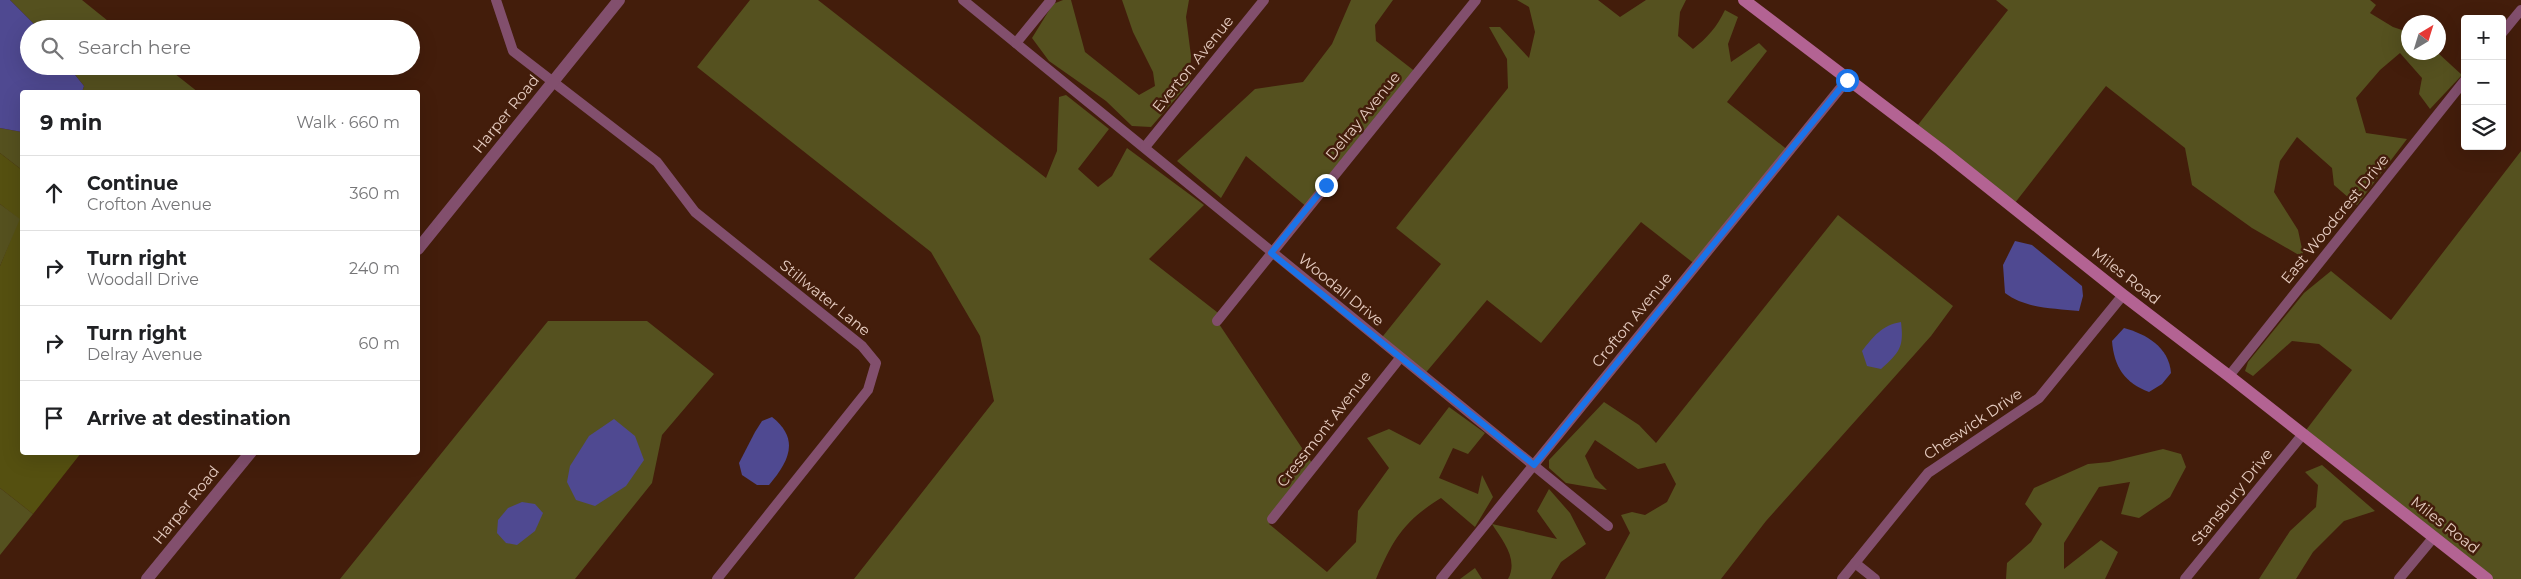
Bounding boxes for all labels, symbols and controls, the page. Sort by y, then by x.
street label: Everton Avenue [1148,11,1237,116]
north arrow [2401,15,2446,60]
map controls [2461,15,2506,150]
button: + [2461,15,2506,60]
search box [20,20,420,75]
icon: search [38,34,66,62]
text: Search here [78,36,191,59]
button: − [2461,60,2506,105]
street label: Delray Avenue [1321,68,1404,164]
route start [1836,69,1859,92]
street label: Harper Road [468,71,543,157]
button: layers [2461,105,2506,150]
text: 9 min [40,110,102,135]
text: Walk · 660 m [296,113,400,132]
street label: East Woodcrest Drive [2277,150,2393,287]
text: Continue [87,172,178,195]
route end [1315,174,1338,197]
icon: ahead [40,179,68,207]
text: 360 m [349,184,400,203]
text: Crofton Avenue [87,195,212,214]
street label: Miles Road [2088,243,2164,308]
text: Turn right [87,247,187,270]
street label: Woodall Drive [1295,249,1388,330]
icon: right [40,254,68,282]
street label: Stillwater Lane [776,255,874,340]
text: 240 m [349,259,400,278]
street label: Crofton Avenue [1587,268,1676,371]
text: Woodall Drive [87,270,199,289]
text: Turn right [87,322,187,345]
icon: right [40,329,68,357]
text: 60 m [358,334,400,353]
text: Delray Avenue [87,345,202,364]
street label: Cressmont Avenue [1272,367,1375,491]
street label: Cheswick Drive [1920,384,2026,464]
icon: arrive [40,404,68,432]
text: Arrive at destination [87,407,291,430]
street label: Stansbury Drive [2187,445,2276,549]
street label: Harper Road [148,462,223,548]
street label: Miles Road [2407,492,2483,557]

